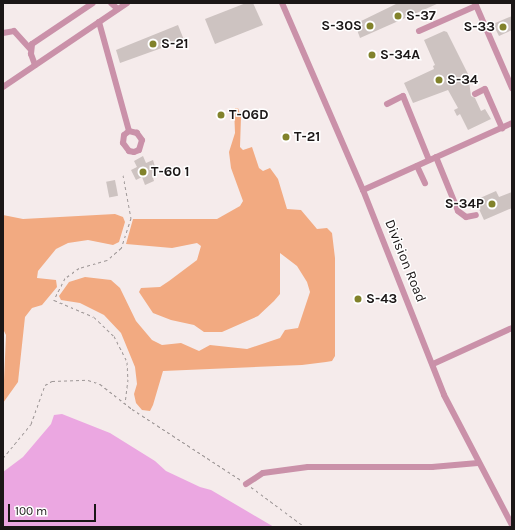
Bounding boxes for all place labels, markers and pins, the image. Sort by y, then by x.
place label: S-37 [406,8,436,24]
marker: S-37 [393,11,403,21]
place label: S-30S [321,18,362,34]
place label: S-33 [463,19,495,35]
marker: S-30S [365,21,375,31]
marker: S-33 [498,22,508,32]
place label: S-21 [161,36,189,52]
marker: S-21 [148,39,158,49]
place label: S-34A [380,47,420,63]
marker: S-34A [367,50,377,60]
place label: S-34 [447,72,478,88]
marker: S-34 [434,75,444,85]
place label: T-06D [229,107,269,123]
marker: T-06D [216,110,226,120]
place label: T-21 [294,129,320,145]
marker: T-21 [281,132,291,142]
place label: T-60 1 [151,164,190,180]
marker: T-60 1 [138,167,148,177]
place label: S-34P [445,196,484,212]
marker: S-34P [487,199,497,209]
place label: S-43 [366,291,397,307]
marker: S-43 [353,294,363,304]

